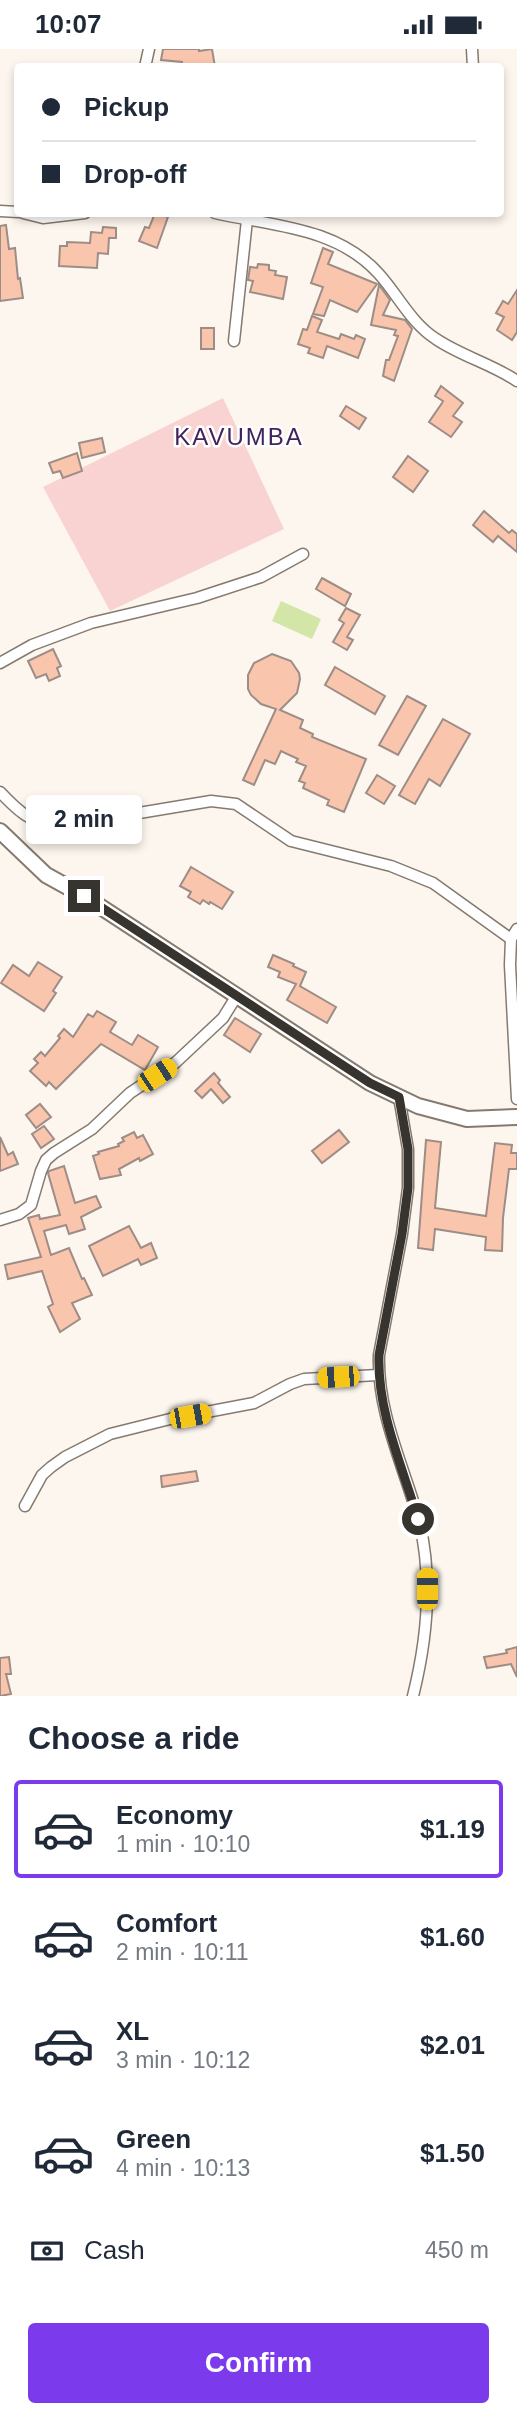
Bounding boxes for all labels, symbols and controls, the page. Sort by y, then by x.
text: 10:07 [35,9,102,39]
text: Pickup [84,92,169,122]
text: Drop-off [84,159,187,189]
district label: KAVUMBA [174,423,304,450]
callout: 2 min [26,795,142,843]
text: 2 min [54,806,114,832]
route end [68,880,100,912]
car [134,1055,181,1095]
car [317,1365,360,1389]
car [168,1402,213,1430]
route start [402,1503,434,1535]
car [417,1568,438,1610]
text: Choose a ride [28,1720,240,1756]
icon: car [32,1798,95,1861]
text: Economy [116,1800,233,1830]
text: $1.19 [420,1814,485,1844]
text: 1 min · 10:10 [116,1831,250,1857]
icon: car [32,1906,95,1969]
text: Comfort [116,1908,217,1938]
text: $1.60 [420,1922,485,1952]
text: 2 min · 10:11 [116,1939,249,1965]
icon: car [32,2014,95,2077]
text: XL [116,2016,149,2046]
text: $2.01 [420,2030,485,2060]
text: 3 min · 10:12 [116,2047,250,2073]
icon: car [32,2122,95,2185]
text: Green [116,2124,191,2154]
text: $1.50 [420,2138,485,2168]
text: 4 min · 10:13 [116,2155,250,2181]
icon: cash [28,2232,66,2270]
text: Cash [84,2235,145,2265]
text: 450 m [425,2237,489,2263]
button: Confirm [28,2323,489,2403]

